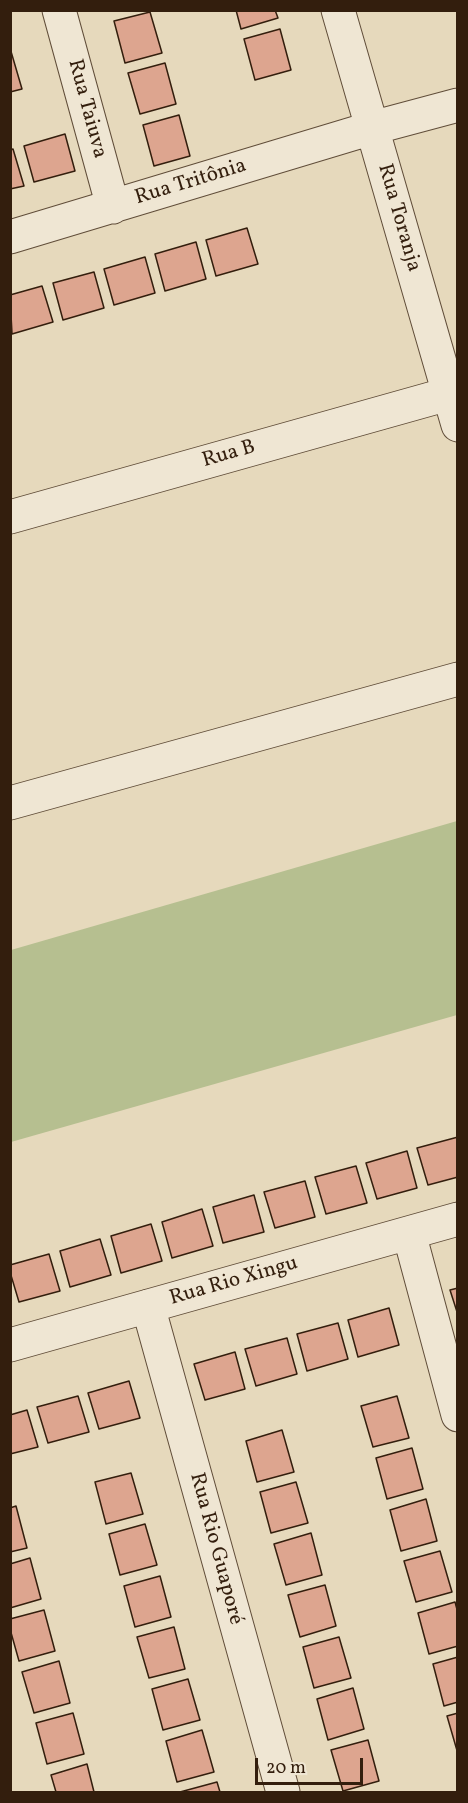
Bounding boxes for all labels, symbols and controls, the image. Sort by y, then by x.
street label: Rua Taiuva [61,57,111,161]
street label: Rua Tritônia [132,154,250,212]
street label: Rua Toranja [371,161,425,275]
street label: Rua B [200,435,258,475]
street label: Rua Rio Xingu [167,1252,301,1312]
street label: Rua Rio Guaporé [183,1470,247,1628]
scale bar [258,1746,366,1784]
text: 20 m [266,1756,306,1781]

